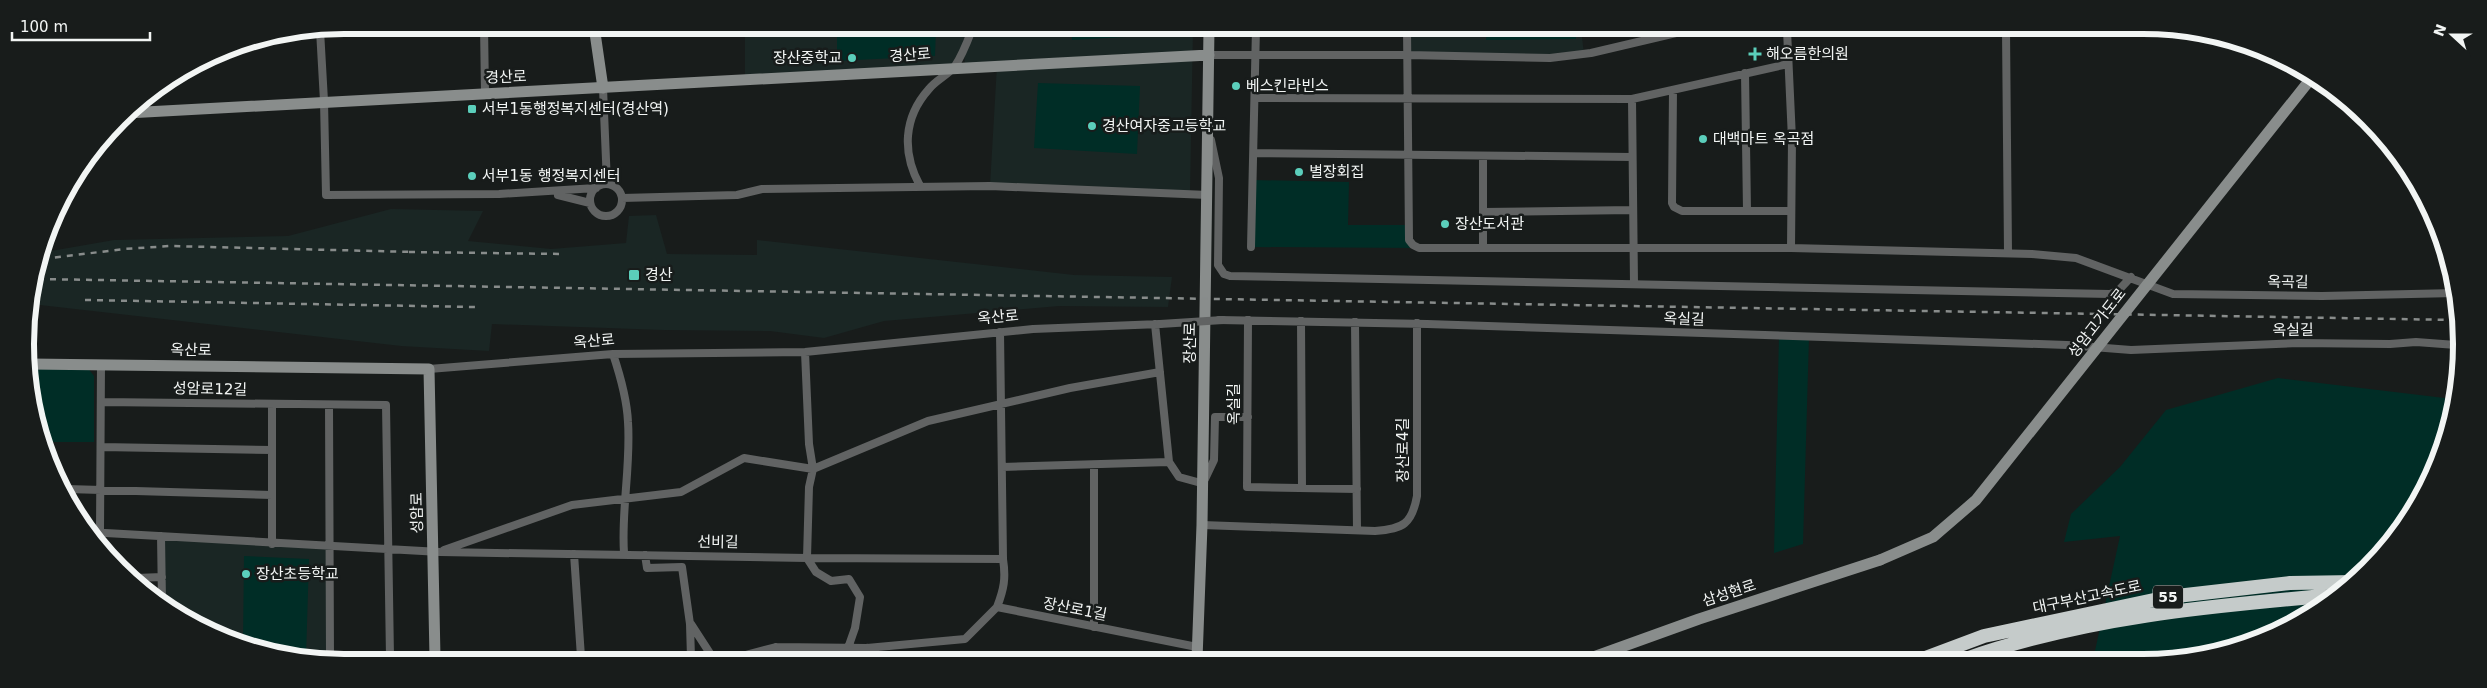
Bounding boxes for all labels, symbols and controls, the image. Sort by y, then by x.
scale bar [12,10,150,42]
north arrow [2427,10,2477,60]
text: 100 m [20,18,68,36]
text: N [2430,22,2449,39]
street label: 경산로 [889,45,931,65]
place label: 해오름한의원 [1766,45,1849,63]
marker: 해오름한의원 [1748,47,1762,61]
place label: 장산중학교 [773,49,842,67]
marker: 장산중학교 [846,52,858,64]
street label: 경산로 [485,67,527,87]
place label: 베스킨라빈스 [1246,77,1329,95]
marker: 베스킨라빈스 [1230,80,1242,92]
place label: 서부1동행정복지센터(경산역) [482,100,669,118]
marker: 서부1동행정복지센터(경산역) [466,103,478,115]
place label: 경산여자중고등학교 [1102,117,1226,135]
marker: 경산여자중고등학교 [1086,120,1098,132]
place label: 대백마트 옥곡점 [1713,130,1814,148]
marker: 대백마트 옥곡점 [1697,133,1709,145]
place label: 별장회집 [1309,163,1364,181]
marker: 별장회집 [1293,166,1305,178]
place label: 서부1동 행정복지센터 [482,167,621,185]
marker: 서부1동 행정복지센터 [466,170,478,182]
place label: 장산도서관 [1455,215,1524,233]
marker: 장산도서관 [1439,218,1451,230]
place label: 경산 [645,266,673,284]
marker: 경산 [627,268,641,282]
street label: 옥곡길 [2267,273,2309,291]
street label: 성암고가도로 [2064,285,2130,361]
street label: 옥산로 [977,306,1019,328]
street label: 옥실길 [1663,309,1705,329]
street label: 옥실길 [2272,321,2314,339]
street label: 장산로 [1181,322,1199,364]
street label: 옥산로 [573,330,615,352]
street label: 옥산로 [170,341,212,359]
street label: 성암로12길 [173,379,247,399]
street label: 옥실길 [1225,383,1243,425]
street label: 장산로4길 [1394,418,1412,482]
street label: 성암로 [408,492,426,534]
street label: 선비길 [697,533,739,551]
place label: 장산초등학교 [256,565,339,583]
marker: 장산초등학교 [240,568,252,580]
street label: 삼성현로 [1700,576,1758,610]
street label: 대구부산고속도로 [2031,577,2143,617]
road number: 55 [2153,586,2183,608]
street label: 장산로1길 [1042,594,1108,624]

